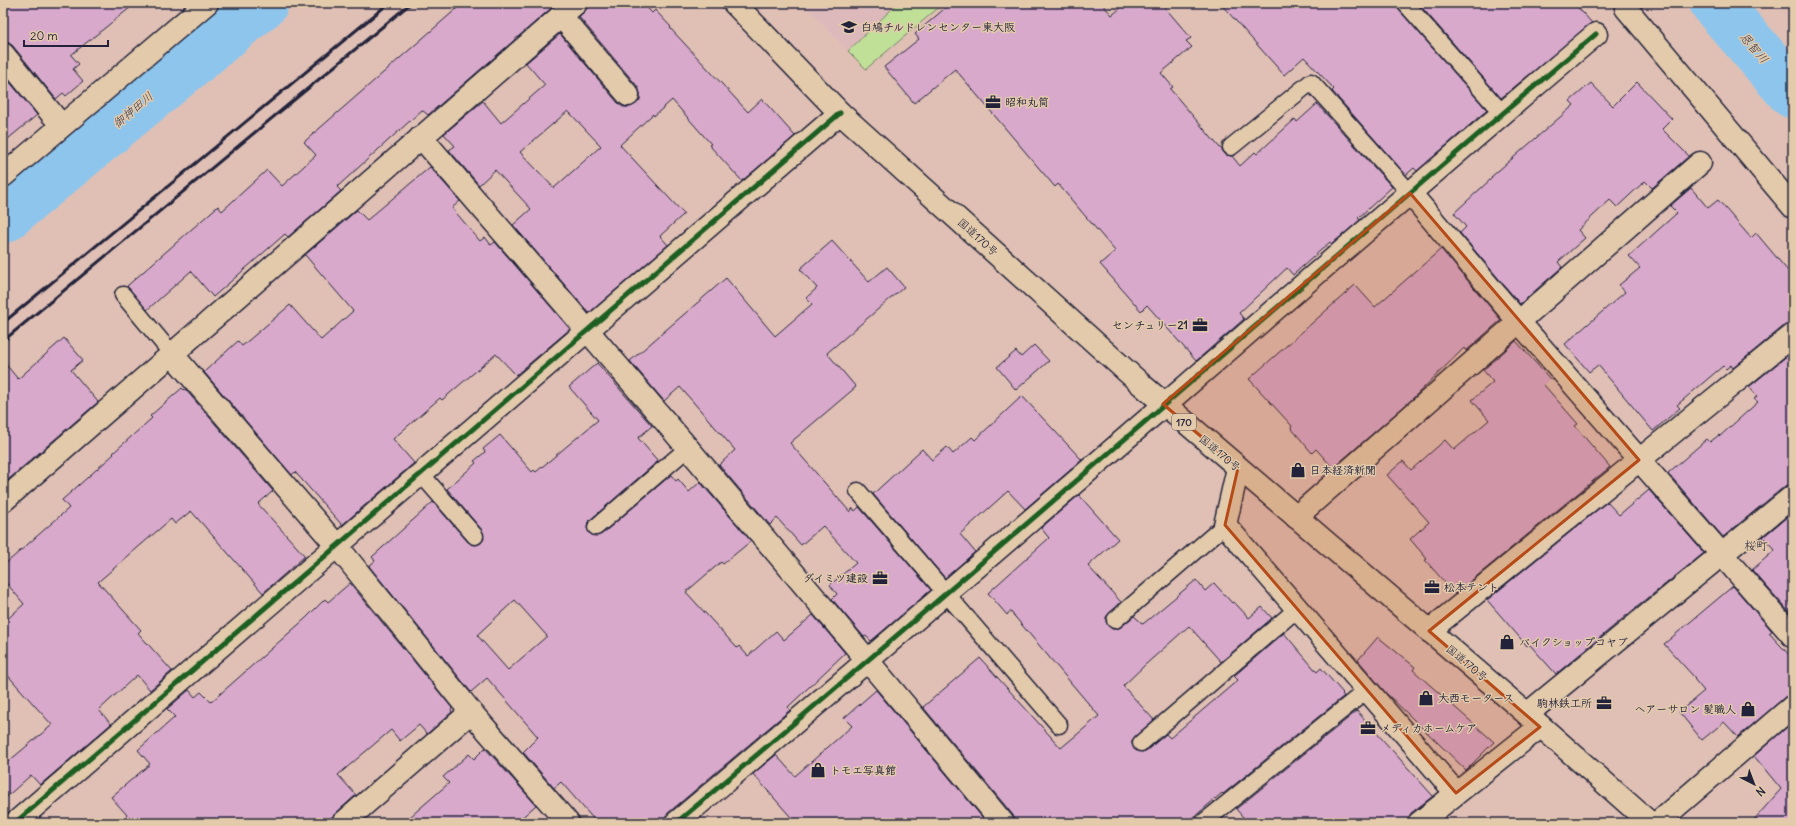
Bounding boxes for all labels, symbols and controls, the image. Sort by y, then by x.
school or university icon: 白鳩チルドレンセンター東大阪 [840,18,858,36]
place label: 白鳩チルドレンセンター東大阪 [861,20,1015,34]
scale bar [24,22,108,48]
text: 20 m [30,28,58,43]
water label: 恩智川 [1737,29,1772,66]
water label: 御神田川 [109,88,156,131]
office icon: 昭和丸筒 [984,93,1002,111]
place label: 昭和丸筒 [1005,95,1049,109]
street label: 国道170号 [955,215,1001,259]
office icon: センチュリー21 [1191,316,1209,334]
place label: センチュリー21 [1112,318,1188,332]
road number: 170 [1172,414,1196,430]
street label: 国道170号 [1196,432,1244,474]
shop icon: 日本経済新聞 [1289,461,1307,479]
place label: 日本経済新聞 [1310,463,1376,477]
district label: 桜町 [1744,538,1768,553]
office icon: ダイミツ建設 [871,569,889,587]
place label: ダイミツ建設 [803,571,868,585]
office icon: 松本テント [1423,578,1441,596]
place label: 松本テント [1444,580,1499,594]
shop icon: バイクショップコヤブ [1498,633,1516,651]
place label: バイクショップコヤブ [1519,635,1628,649]
street label: 国道170号 [1443,642,1491,684]
shop icon: 大西モータース [1417,689,1435,707]
place label: 大西モータース [1438,691,1514,705]
office icon: 駒林鉄工所 [1595,694,1613,712]
place label: 駒林鉄工所 [1537,696,1592,710]
shop icon: ヘアーサロン 髪職人 [1739,700,1757,718]
place label: ヘアーサロン 髪職人 [1634,702,1736,716]
office icon: メディカホームケア [1359,719,1377,737]
place label: メディカホームケア [1380,721,1477,735]
shop icon: トモエ写真館 [809,761,827,779]
place label: トモエ写真館 [830,763,896,777]
north arrow [1734,764,1774,804]
text: N [1753,784,1768,799]

